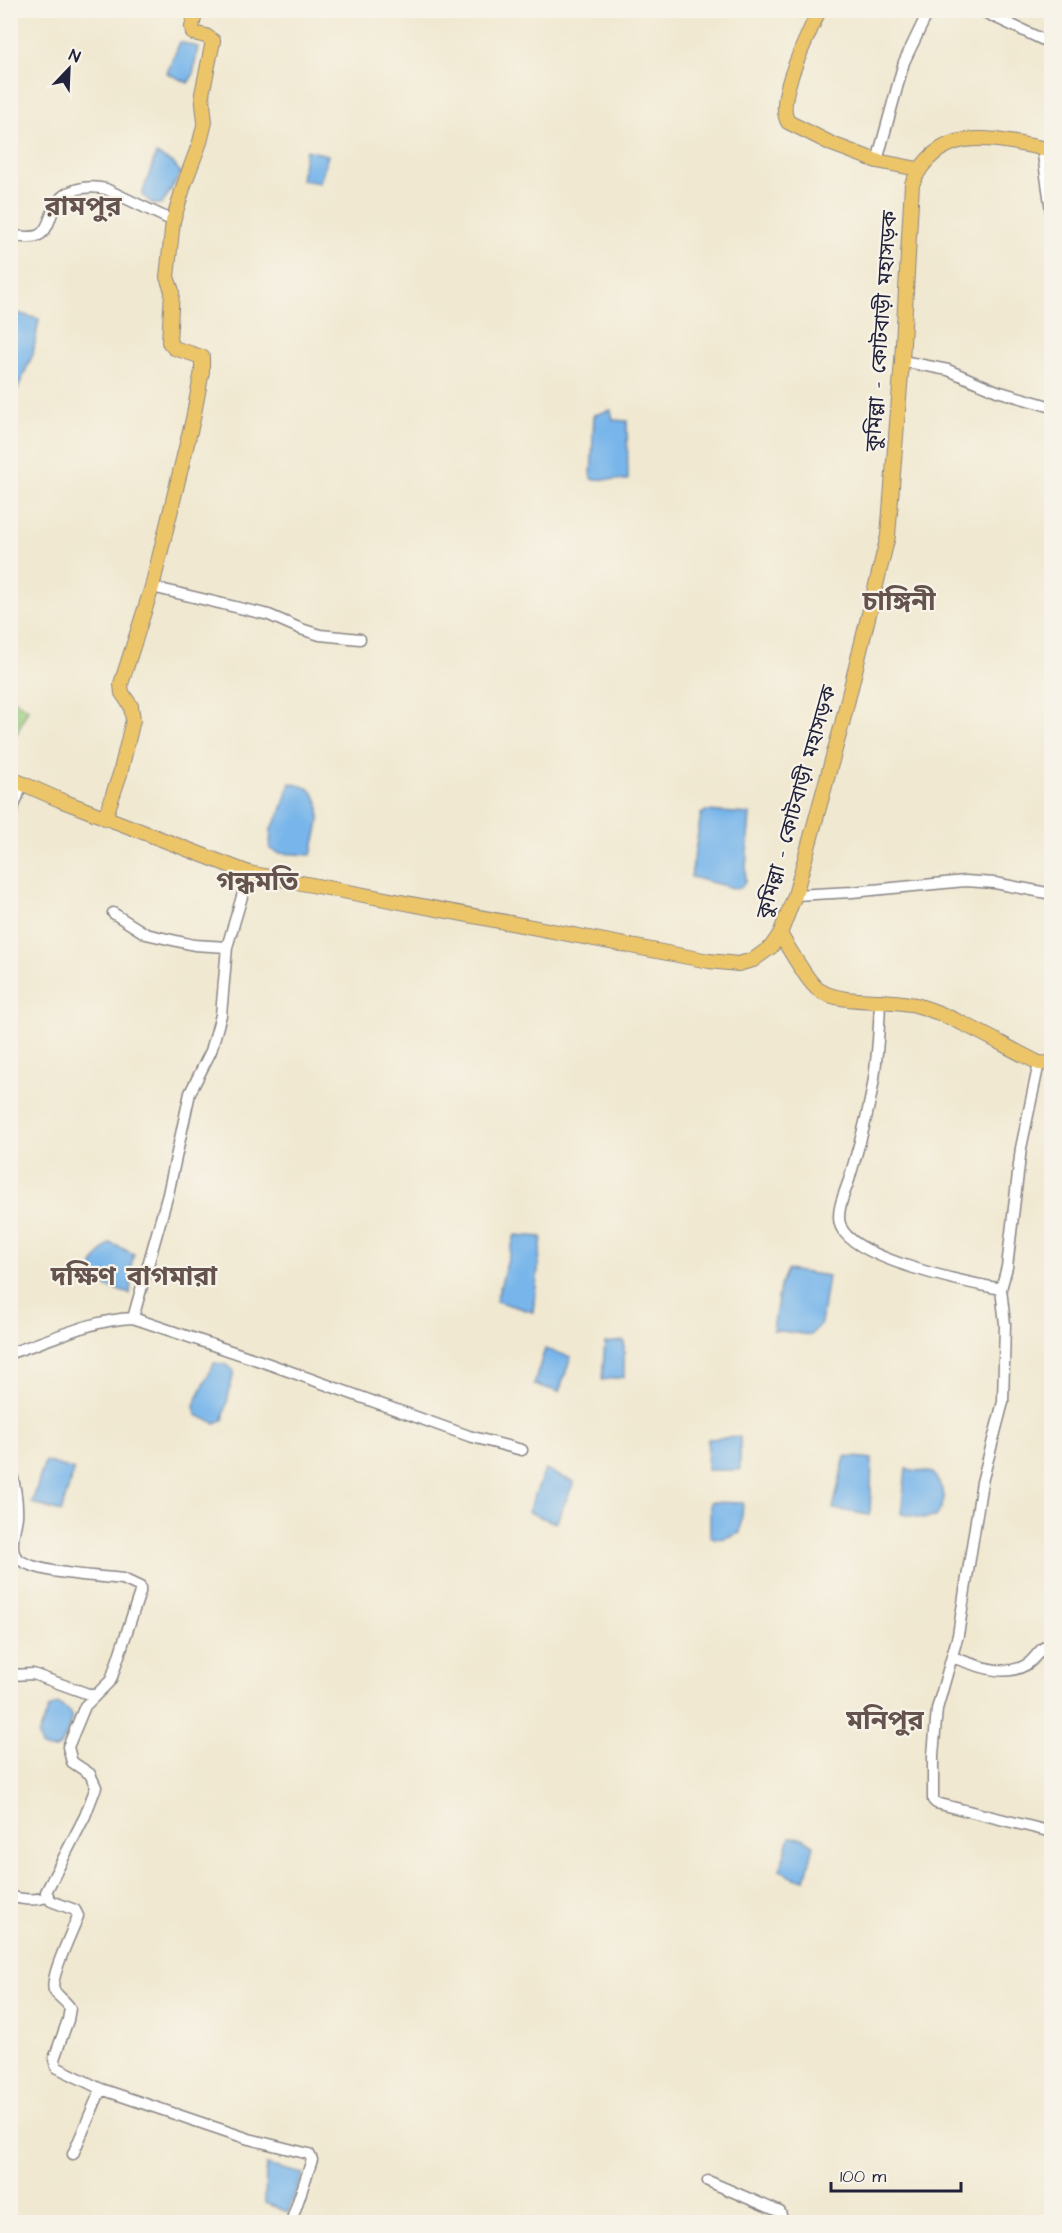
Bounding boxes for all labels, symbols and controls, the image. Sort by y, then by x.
north arrow [39,39,99,99]
text: N [66,44,83,68]
district label: রামপুর [44,188,122,226]
street label: কুমিল্লা - কোটবাড়ী মহাসড়ক [859,208,904,454]
district label: চাঙ্গিনী [861,583,936,621]
street label: কুমিল্লা - কোটবাড়ী মহাসড়ক [749,681,844,923]
district label: গন্ধমতি [216,863,299,901]
district label: দক্ষিণ বাগমারা [50,1258,218,1296]
district label: মনিপুর [845,1702,924,1740]
scale bar [831,2155,962,2193]
text: 100 m [840,2164,886,2189]

